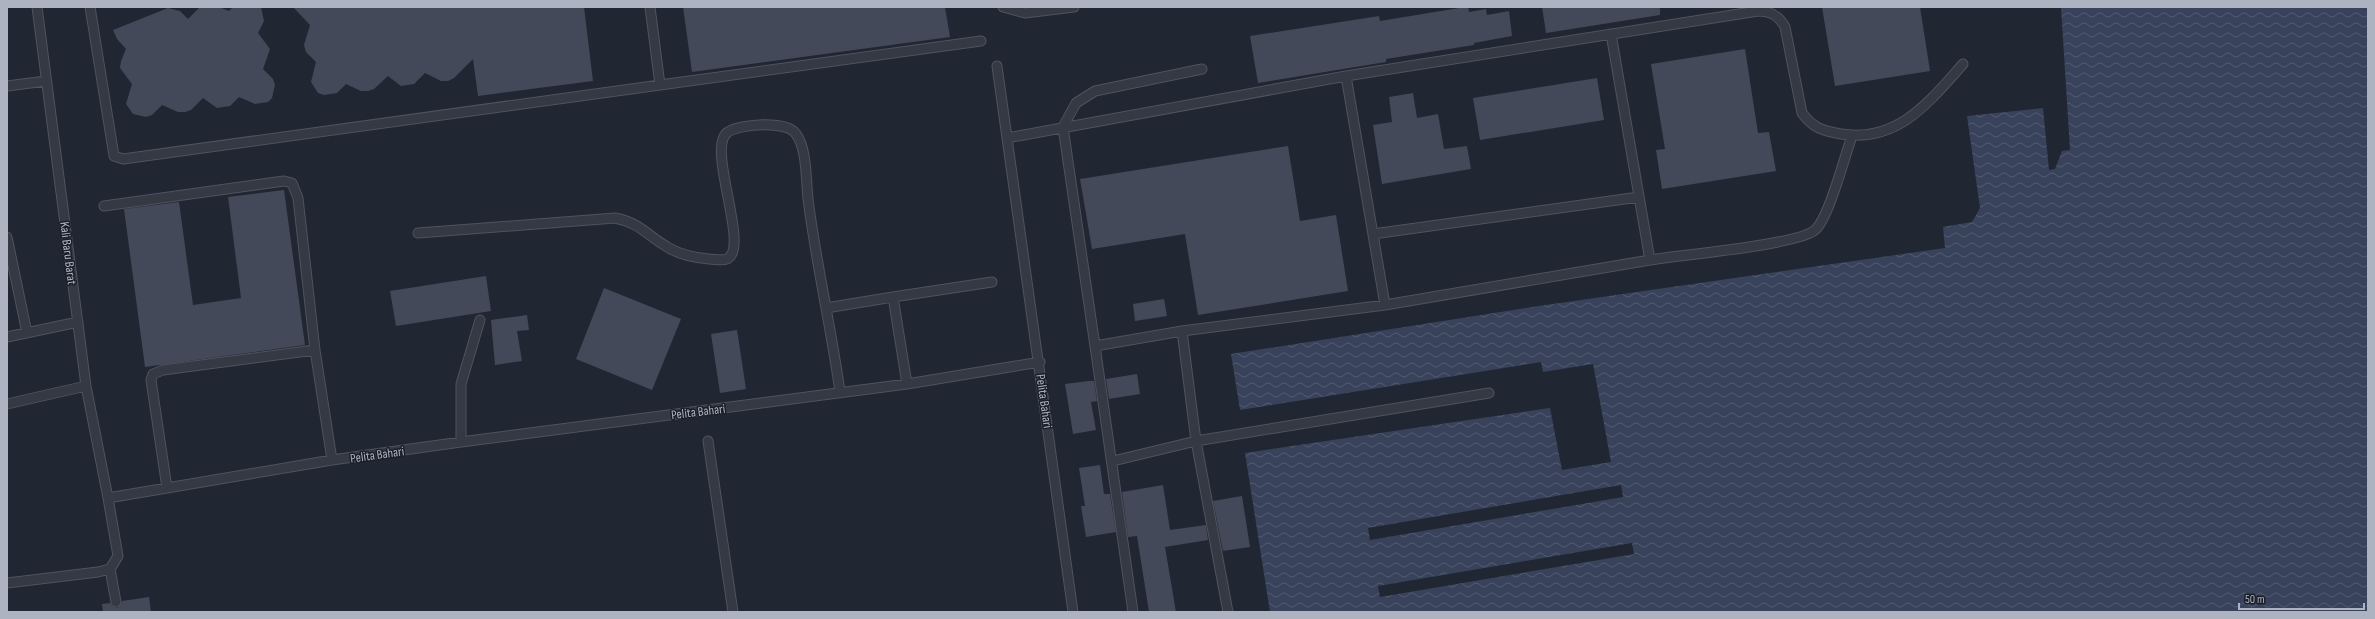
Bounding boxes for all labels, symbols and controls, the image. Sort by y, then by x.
street label: Kali Baru Barat [56,221,80,286]
street label: Pelita Bahari [1032,373,1056,429]
street label: Pelita Bahari [670,401,726,423]
street label: Pelita Bahari [349,443,405,467]
scale bar [2239,585,2364,611]
text: 50 m [2245,592,2265,607]

